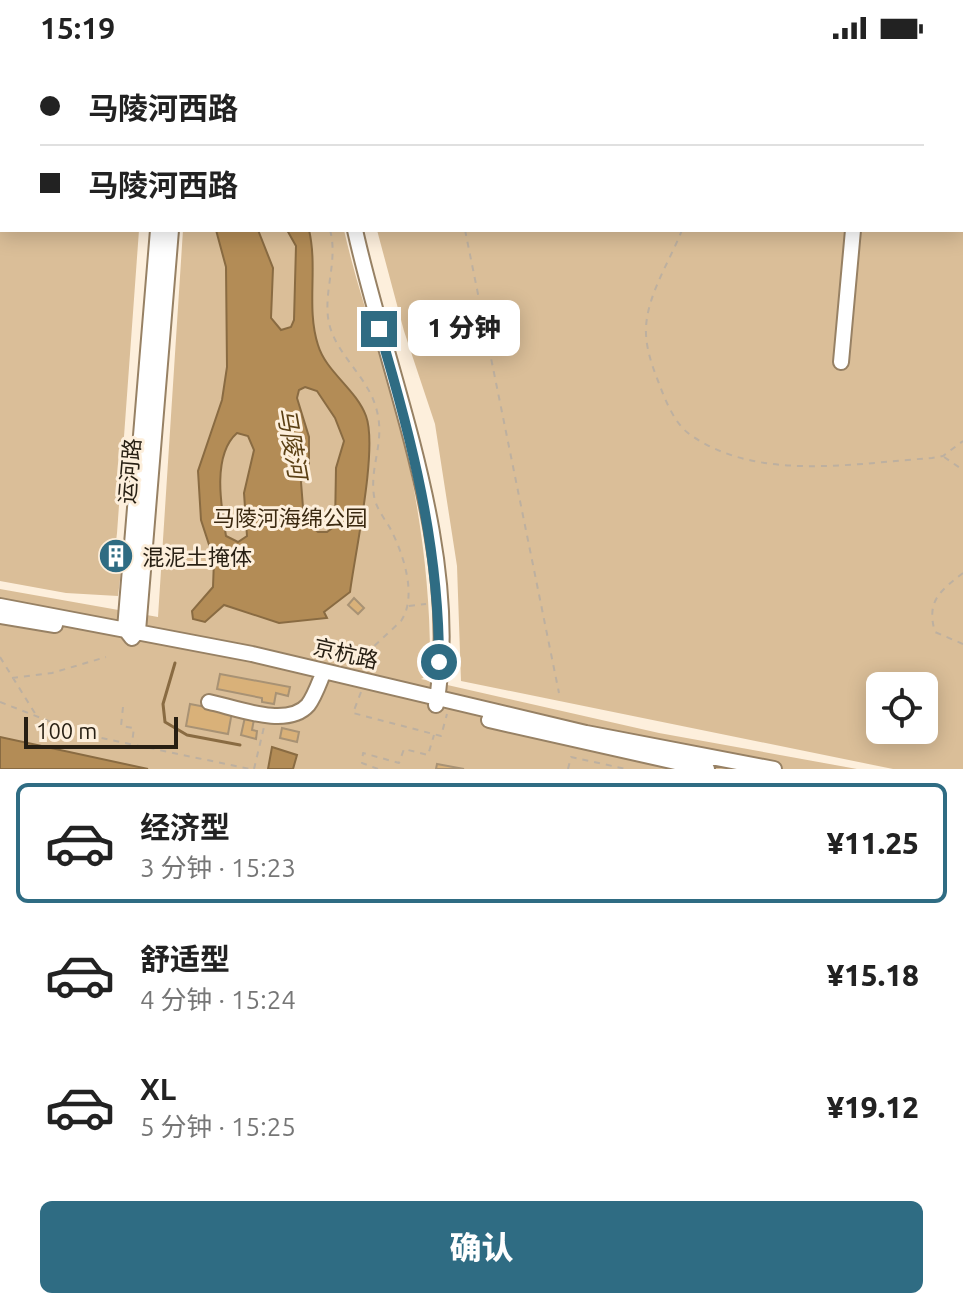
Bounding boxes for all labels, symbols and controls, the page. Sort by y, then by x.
text: 15:19 [40,11,115,45]
text: 马陵河西路 [88,91,238,125]
text: 马陵河西路 [88,168,238,202]
callout: 1 分钟 [407,301,519,357]
route end [361,311,397,347]
text: 1 分钟 [428,313,500,342]
water label: 马陵河 [272,405,312,485]
street label: 运河路 [114,437,144,505]
park label: 马陵河海绵公园 [213,505,367,530]
building icon: 混泥土掩体 [97,537,135,575]
place label: 混泥土掩体 [142,544,252,569]
street label: 京杭路 [311,633,381,673]
route start [421,644,457,680]
map controls [866,672,938,744]
button: locate [866,672,938,744]
scale bar [24,713,178,749]
text: 100 m [36,718,97,743]
icon: car [44,807,116,879]
text: 经济型 [140,810,230,844]
text: ¥11.25 [827,826,919,860]
text: 3 分钟 · 15:23 [140,853,296,882]
icon: car [44,939,116,1011]
text: 舒适型 [140,942,230,976]
text: ¥15.18 [827,958,919,992]
text: 4 分钟 · 15:24 [140,985,296,1014]
icon: car [44,1071,116,1143]
text: XL [140,1072,176,1106]
text: ¥19.12 [827,1090,919,1124]
text: 5 分钟 · 15:25 [140,1112,296,1141]
button: 确认 [40,1201,923,1293]

